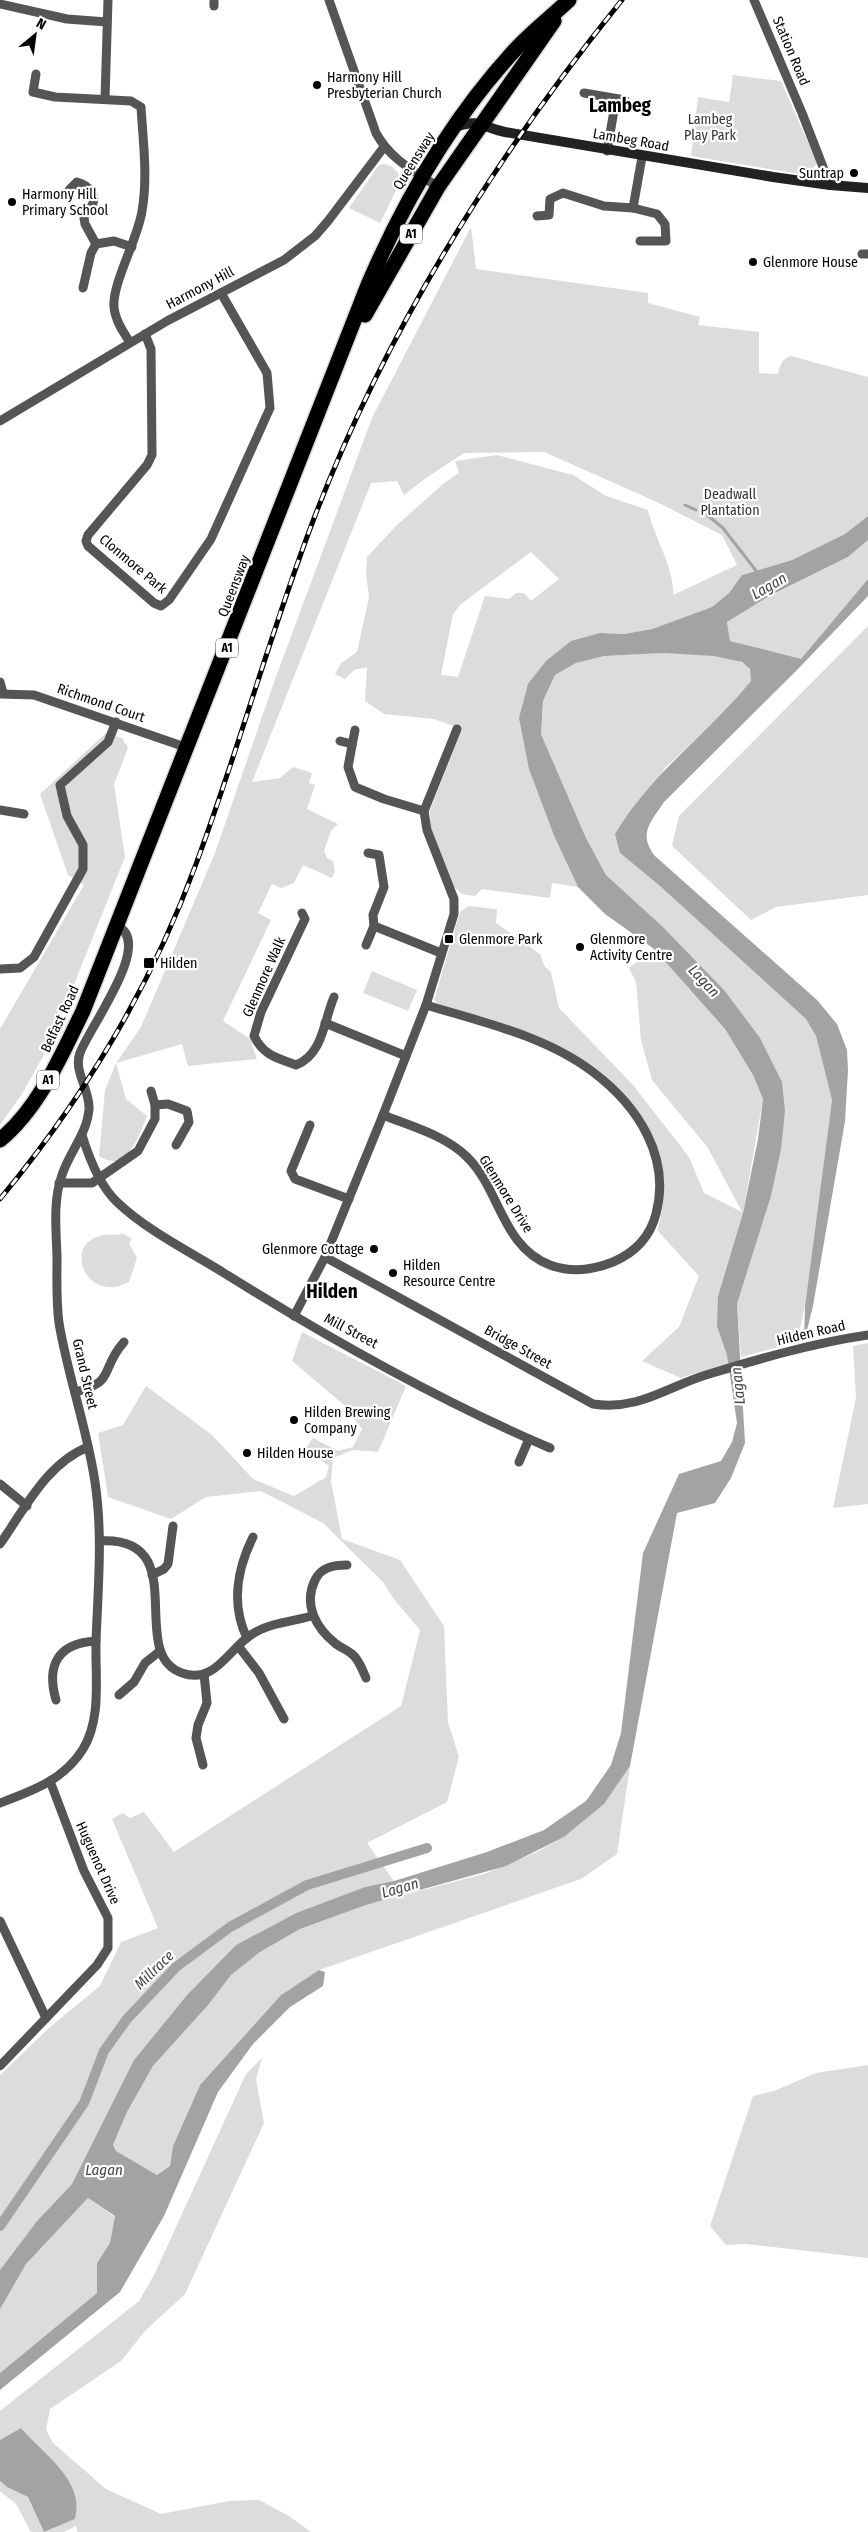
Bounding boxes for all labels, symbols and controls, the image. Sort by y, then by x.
north arrow [10,10,60,60]
street label: Station Road [769,14,813,88]
text: N [33,15,49,34]
place label: Harmony Hill Presbyterian Church [327,69,442,102]
marker: Harmony Hill Presbyterian Church [311,79,323,91]
district label: Lambeg [589,94,652,117]
park label: Lambeg Play Park [684,111,736,144]
street label: Lambeg Road [592,125,670,155]
street label: Queensway [390,128,439,193]
place label: Suntrap [799,165,844,182]
marker: Suntrap [848,167,860,179]
place label: Harmony Hill Primary School [22,186,109,219]
marker: Harmony Hill Primary School [6,196,18,208]
road number: A1 [400,224,422,243]
place label: Glenmore House [763,254,858,271]
marker: Glenmore House [747,256,759,268]
street label: Harmony Hill [163,263,237,313]
park label: Deadwall Plantation [700,486,760,519]
street label: Clonmore Park [96,531,171,597]
street label: Queensway [214,552,254,619]
water label: Lagan [748,569,790,603]
road number: A1 [216,638,238,658]
street label: Richmond Court [55,680,148,726]
place label: Glenmore Park [459,931,543,948]
place label: Glenmore Activity Centre [590,931,672,964]
marker: Glenmore Park [443,933,455,945]
street label: Glenmore Walk [239,934,289,1020]
marker: Glenmore Activity Centre [574,941,586,953]
place label: Hilden [160,955,197,972]
marker: Hilden [142,956,156,970]
water label: Lagan [685,961,723,1001]
street label: Belfast Road [37,983,83,1055]
road number: A1 [37,1070,59,1090]
street label: Glenmore Drive [475,1152,537,1236]
place label: Glenmore Cottage [262,1241,364,1258]
marker: Glenmore Cottage [368,1243,380,1255]
place label: Hilden Resource Centre [403,1257,496,1290]
marker: Hilden Resource Centre [387,1267,399,1279]
district label: Hilden [306,1280,358,1303]
street label: Mill Street [321,1310,381,1352]
street label: Hilden Road [775,1317,847,1349]
street label: Bridge Street [481,1321,555,1373]
street label: Grand Street [69,1337,101,1411]
water label: Lagan [727,1366,749,1406]
place label: Hilden Brewing Company [304,1404,391,1437]
marker: Hilden Brewing Company [288,1414,300,1426]
place label: Hilden House [257,1445,334,1462]
marker: Hilden House [241,1447,253,1459]
street label: Huguenot Drive [72,1819,124,1907]
water label: Lagan [379,1874,421,1902]
water label: Millrace [130,1947,178,1993]
water label: Lagan [85,2161,123,2179]

